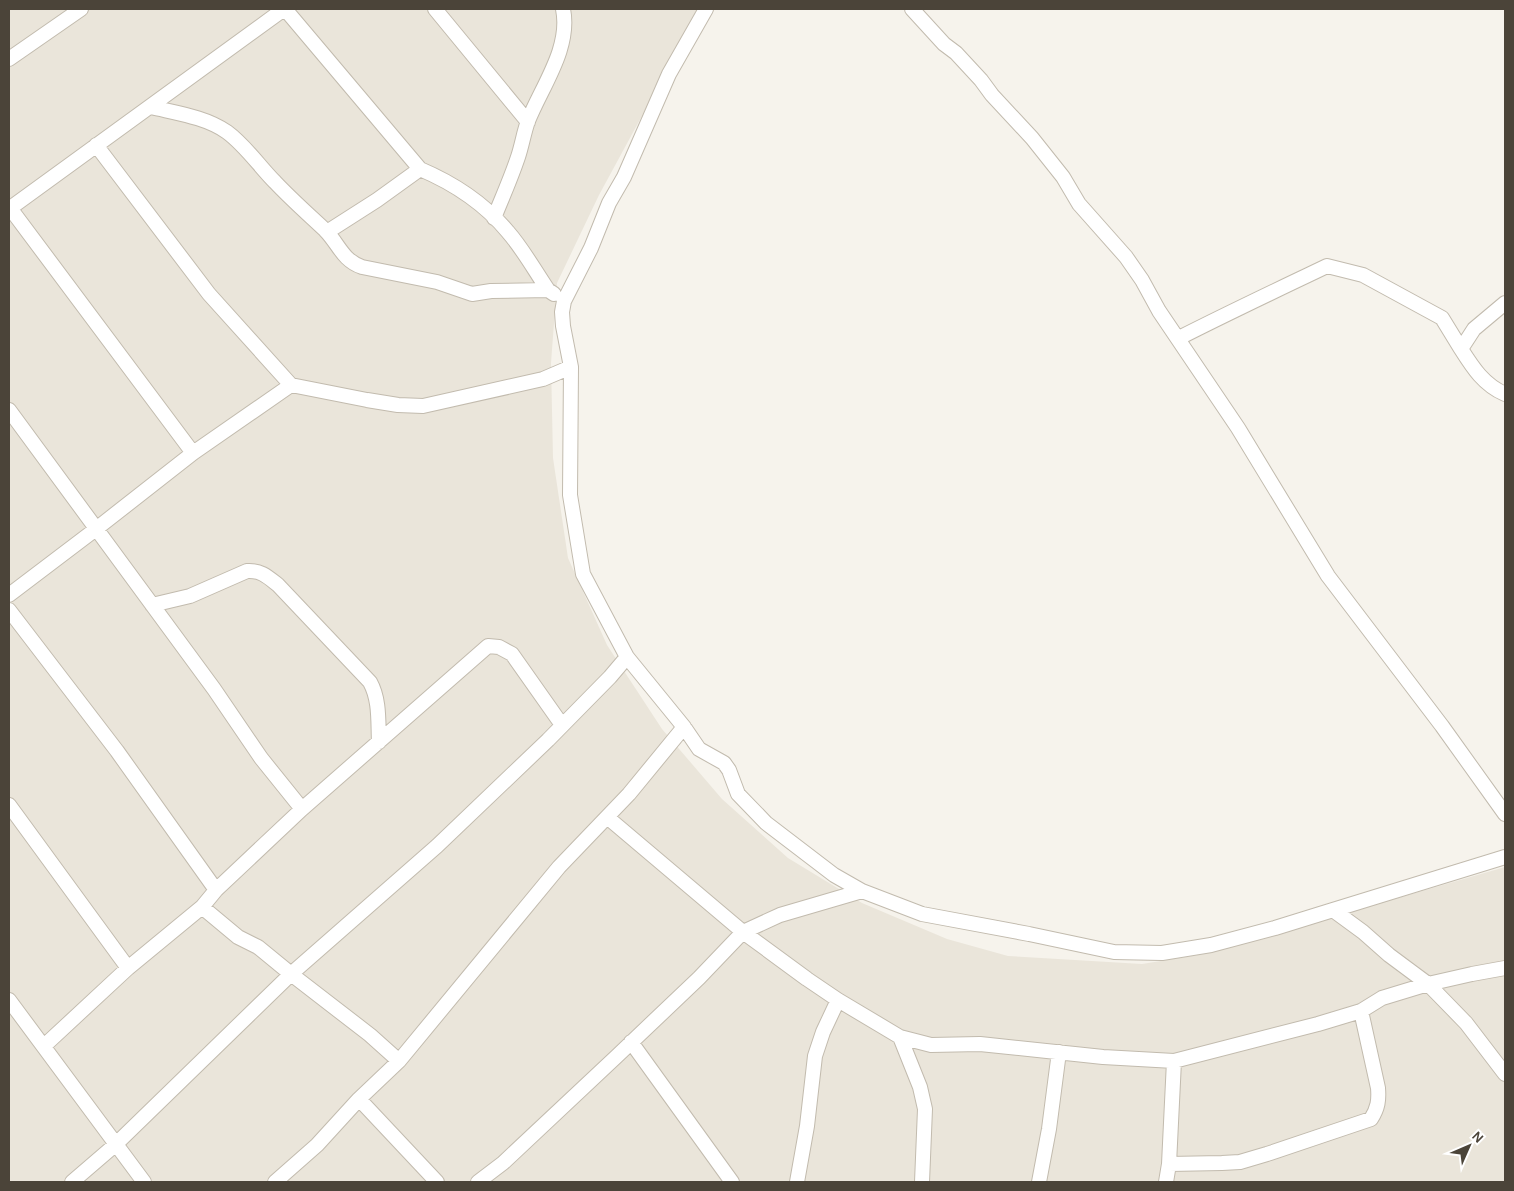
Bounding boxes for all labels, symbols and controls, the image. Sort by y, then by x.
north arrow [1444,1121,1494,1171]
text: N [1468,1128,1487,1147]

